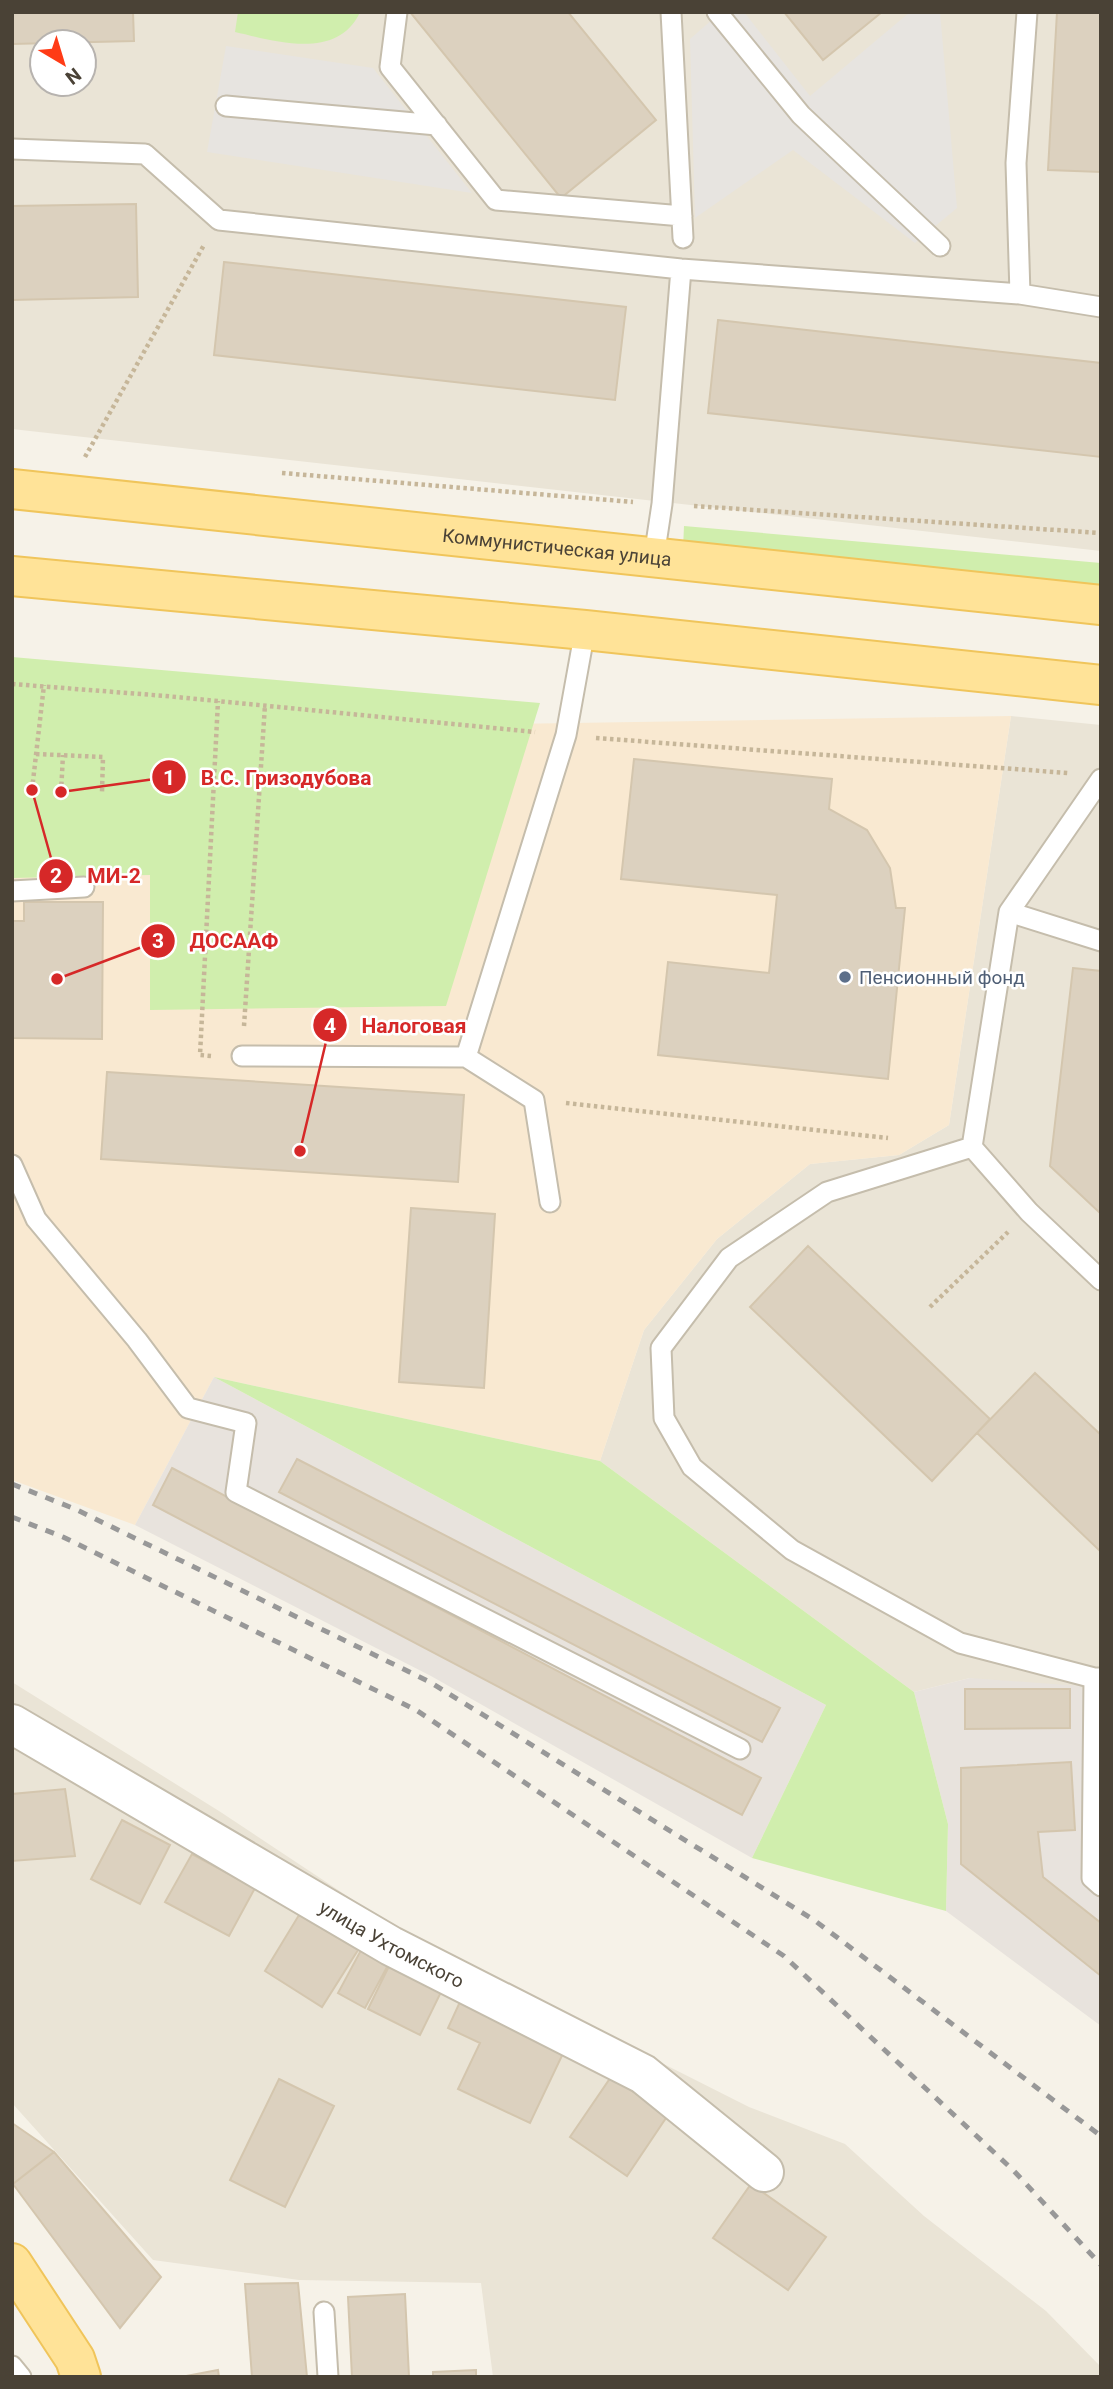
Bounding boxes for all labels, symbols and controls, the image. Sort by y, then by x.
north arrow [28,28,98,98]
text: N [61,63,86,89]
street label: Коммунистическая улица [441,523,673,571]
callout: В.С. Гризодубова [152,756,386,798]
text: 1 [163,766,175,790]
text: В.С. Гризодубова [201,766,371,790]
callout: МИ-2 [38,855,155,897]
text: 2 [50,864,62,888]
text: МИ-2 [87,864,141,888]
callout: ДОСААФ [140,920,292,962]
text: 3 [152,929,164,953]
text: ДОСААФ [190,929,278,953]
place label: Пенсионный фонд [859,966,1025,989]
marker: Пенсионный фонд [837,969,853,985]
callout: Налоговая [313,1004,481,1046]
text: 4 [324,1014,336,1038]
text: Налоговая [361,1014,467,1038]
street label: улица Ухтомского [315,1895,468,1993]

